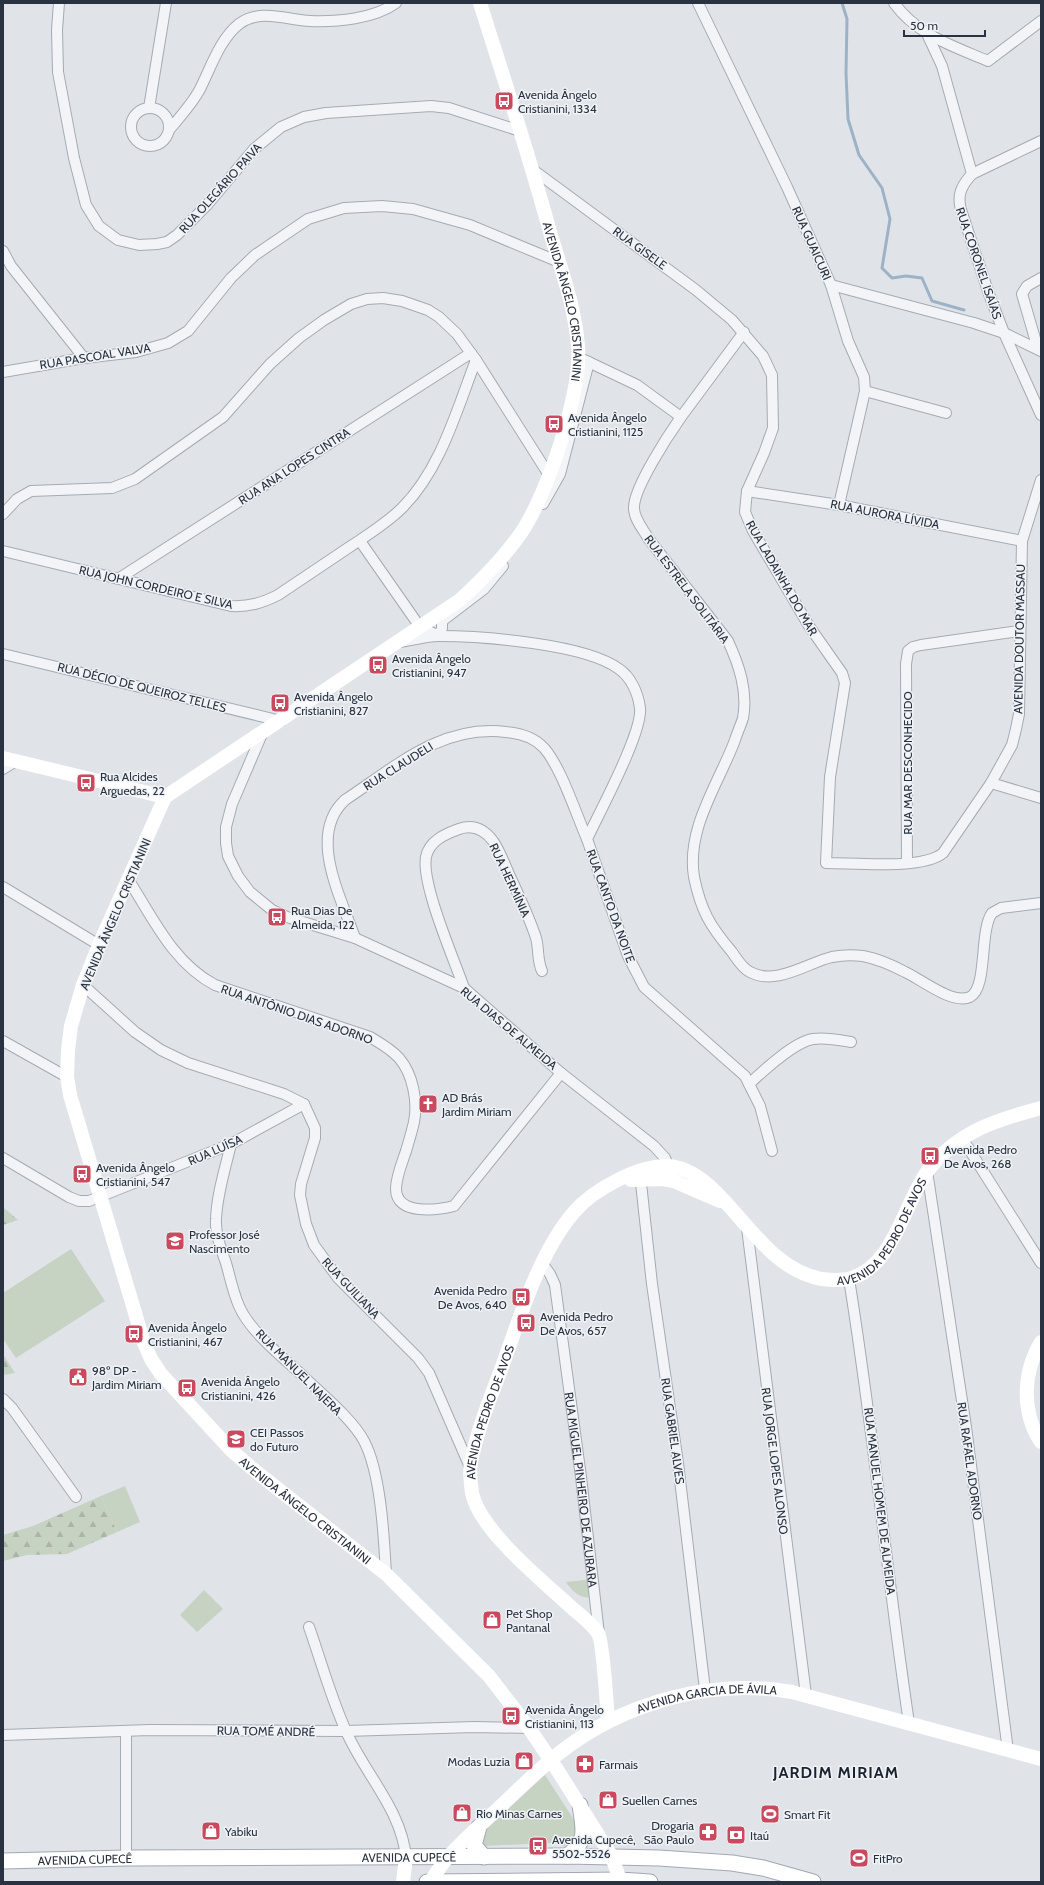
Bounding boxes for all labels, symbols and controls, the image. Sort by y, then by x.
scale bar [904,12,985,38]
text: 50 m [910,18,938,33]
place label: Avenida Ângelo Cristianini, 1334 [518,87,597,116]
bus stop icon: Avenida Ângelo Cristianini, 1334 [493,90,515,112]
street label: RUA OLEGÁRIO PAIVA [176,139,265,236]
street label: RUA GUAICURI [789,204,835,282]
street label: RUA CORONEL ISAÍAS [953,205,1005,321]
street label: AVENIDA ÂNGELO CRISTIANINI [540,220,586,383]
street label: RUA GISELE [610,223,670,273]
street label: RUA PASCOAL VALVA [38,340,152,372]
place label: Avenida Ângelo Cristianini, 1125 [568,410,647,439]
bus stop icon: Avenida Ângelo Cristianini, 1125 [543,413,565,435]
street label: RUA ANA LOPES CINTRA [235,424,353,508]
street label: RUA AURORA LÍVIDA [829,496,941,532]
street label: RUA LADAINHA DO MAR [743,518,821,639]
street label: RUA ESTRELA SOLITÁRIA [641,532,733,647]
street label: RUA JOHN CORDEIRO E SILVA [78,562,235,612]
street label: AVENIDA DOUTOR MASSAU [1010,564,1028,714]
place label: Avenida Ângelo Cristianini, 947 [392,651,471,680]
bus stop icon: Avenida Ângelo Cristianini, 947 [367,654,389,676]
street label: RUA DÉCIO DE QUEIROZ TELLES [56,659,228,715]
place label: Avenida Ângelo Cristianini, 827 [294,689,373,718]
street label: RUA MAR DESCONHECIDO [900,691,915,835]
bus stop icon: Avenida Ângelo Cristianini, 827 [269,692,291,714]
street label: RUA CLAUDELI [360,739,436,793]
place label: Rua Alcides Arguedas, 22 [100,769,165,798]
bus stop icon: Rua Alcides Arguedas, 22 [75,772,97,794]
street label: AVENIDA ÂNGELO CRISTIANINI [76,836,154,992]
street label: RUA HERMÍNIA [486,841,534,920]
street label: RUA CANTO DA NOITE [584,847,639,965]
place label: Rua Dias De Almeida, 122 [291,903,355,932]
bus stop icon: Rua Dias De Almeida, 122 [266,906,288,928]
street label: RUA ANTÔNIO DIAS ADORNO [219,981,375,1047]
street label: RUA DIAS DE ALMEIDA [458,983,561,1073]
place label: AD Brás Jardim Miriam [441,1090,512,1119]
church icon: AD Brás Jardim Miriam [417,1093,439,1115]
street label: RUA LUÍSA [186,1131,245,1169]
place label: Avenida Pedro De Avos, 268 [944,1142,1017,1171]
bus stop icon: Avenida Pedro De Avos, 268 [919,1145,941,1167]
place label: Avenida Ângelo Cristianini, 547 [96,1160,175,1189]
bus stop icon: Avenida Ângelo Cristianini, 547 [71,1163,93,1185]
street label: AVENIDA PEDRO DE AVOS [836,1175,929,1288]
place label: Professor José Nascimento [189,1227,260,1256]
school or university icon: Professor José Nascimento [164,1230,186,1252]
street label: RUA GUILIANA [319,1254,383,1322]
place label: Avenida Pedro De Avos, 640 [434,1283,507,1312]
bus stop icon: Avenida Pedro De Avos, 640 [510,1286,532,1308]
place label: Avenida Pedro De Avos, 657 [540,1309,613,1338]
bus stop icon: Avenida Pedro De Avos, 657 [515,1312,537,1334]
place label: Avenida Ângelo Cristianini, 467 [148,1320,227,1349]
bus stop icon: Avenida Ângelo Cristianini, 467 [123,1323,145,1345]
street label: RUA MANUEL NAJERA [253,1326,346,1419]
street label: AVENIDA PEDRO DE AVOS [463,1343,517,1480]
place label: 98º DP - Jardim Miriam [91,1363,162,1392]
public building icon: 98º DP - Jardim Miriam [67,1366,89,1388]
place label: Avenida Ângelo Cristianini, 426 [201,1374,280,1403]
bus stop icon: Avenida Ângelo Cristianini, 426 [176,1377,198,1399]
street label: RUA GABRIEL ALVES [658,1377,688,1485]
street label: RUA JORGE LOPES ALONSO [759,1387,791,1535]
street label: RUA MIGUEL PINHEIRO DE AZURARA [562,1391,601,1589]
street label: RUA RAFAEL ADORNO [954,1401,986,1521]
street label: RUA MANUEL HOMEM DE ALMEIDA [861,1406,899,1596]
place label: CEI Passos do Futuro [250,1425,304,1454]
school or university icon: CEI Passos do Futuro [225,1428,247,1450]
street label: AVENIDA ÂNGELO CRISTIANINI [237,1453,374,1567]
place label: Pet Shop Pantanal [506,1606,553,1635]
shop icon: Pet Shop Pantanal [481,1609,503,1631]
street label: AVENIDA GARCIA DE ÁVILA [634,1681,778,1716]
place label: Avenida Ângelo Cristianini, 113 [525,1702,604,1731]
bus stop icon: Avenida Ângelo Cristianini, 113 [500,1705,522,1727]
street label: RUA TOMÉ ANDRÉ [217,1723,316,1739]
shop icon: Modas Luzia [513,1750,535,1772]
pharmacy icon: Farmais [574,1753,596,1775]
place label: Modas Luzia [448,1754,510,1769]
place label: Farmais [599,1757,638,1772]
district label: JARDIM MIRIAM [772,1763,899,1782]
shop icon: Suellen Carnes [597,1789,619,1811]
place label: Suellen Carnes [622,1793,697,1808]
shop icon: Rio Minas Carnes [451,1802,473,1824]
sports icon: Smart Fit [759,1803,781,1825]
place label: Rio Minas Carnes [476,1806,562,1821]
place label: Smart Fit [784,1807,831,1822]
place label: Drogaria São Paulo [644,1818,694,1847]
shop icon: Yabiku [200,1820,222,1842]
pharmacy icon: Drogaria São Paulo [697,1821,719,1843]
place label: Yabiku [224,1824,258,1839]
bank icon: Itaú [725,1824,747,1846]
place label: Itaú [750,1828,769,1843]
place label: Avenida Cupecê, 5502-5526 [552,1832,636,1861]
bus stop icon: Avenida Cupecê, 5502-5526 [527,1835,549,1857]
sports icon: FitPro [848,1847,870,1869]
street label: AVENIDA CUPECÊ [362,1849,457,1864]
street label: AVENIDA CUPECÊ [38,1850,133,1868]
place label: FitPro [873,1851,903,1866]

